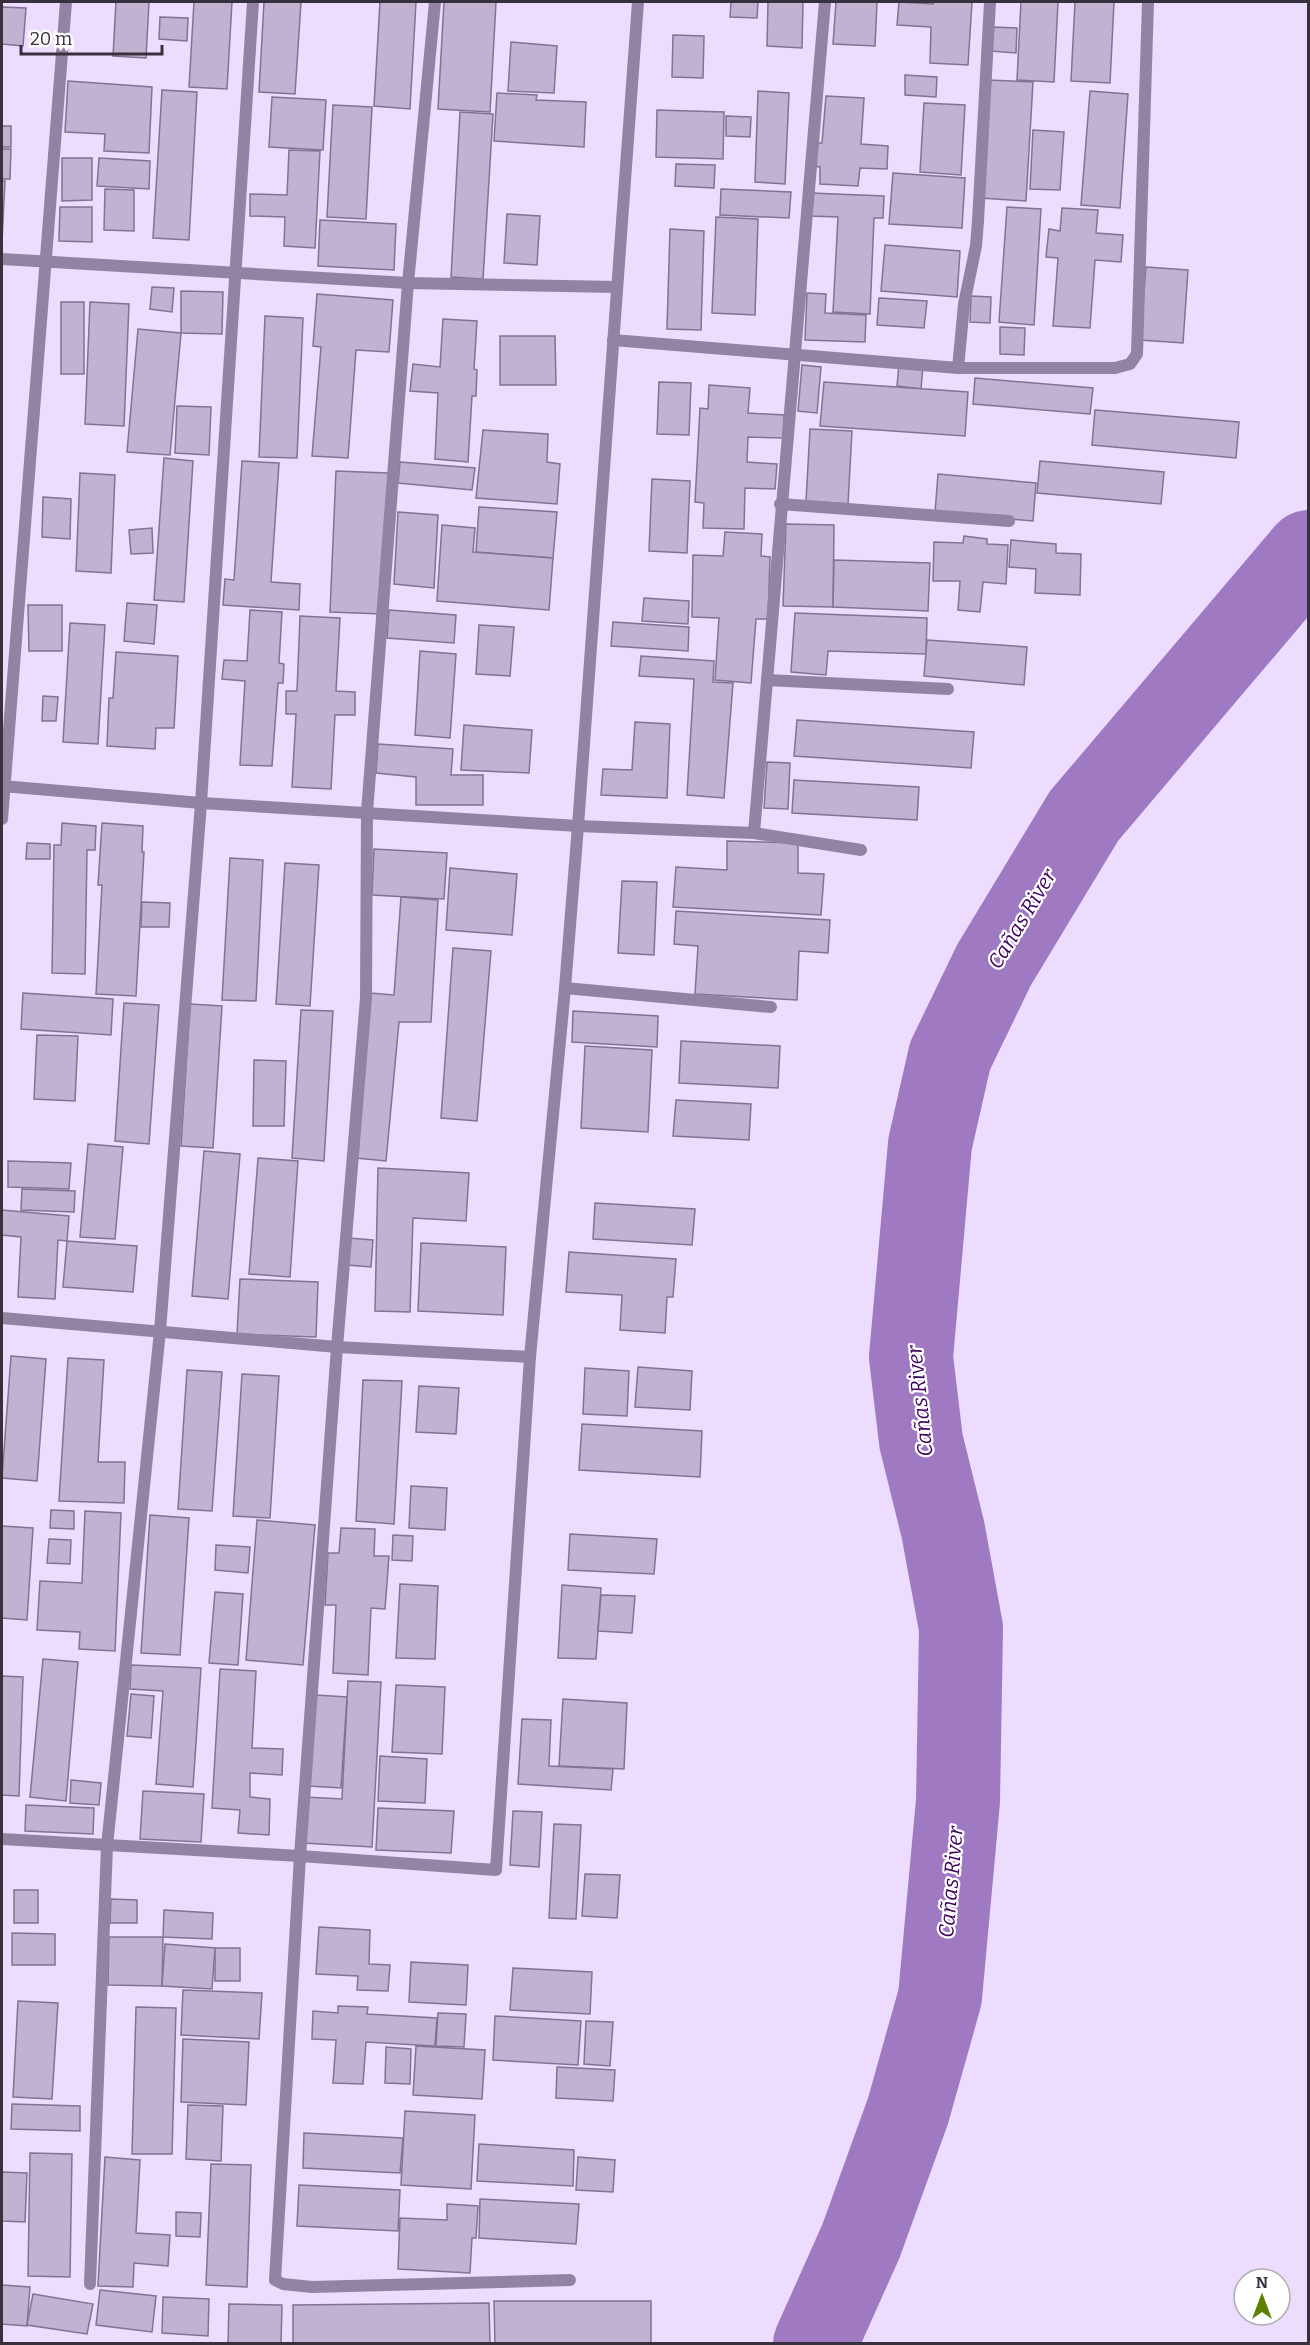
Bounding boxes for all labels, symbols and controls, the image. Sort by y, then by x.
scale bar [21,18,162,56]
text: 20 m [30,28,72,50]
water label: Cañas River [982,863,1063,974]
water label: Cañas River [901,1343,939,1458]
water label: Cañas River [933,1824,969,1939]
north arrow [1232,2267,1292,2327]
text: N [1256,2273,1268,2292]

